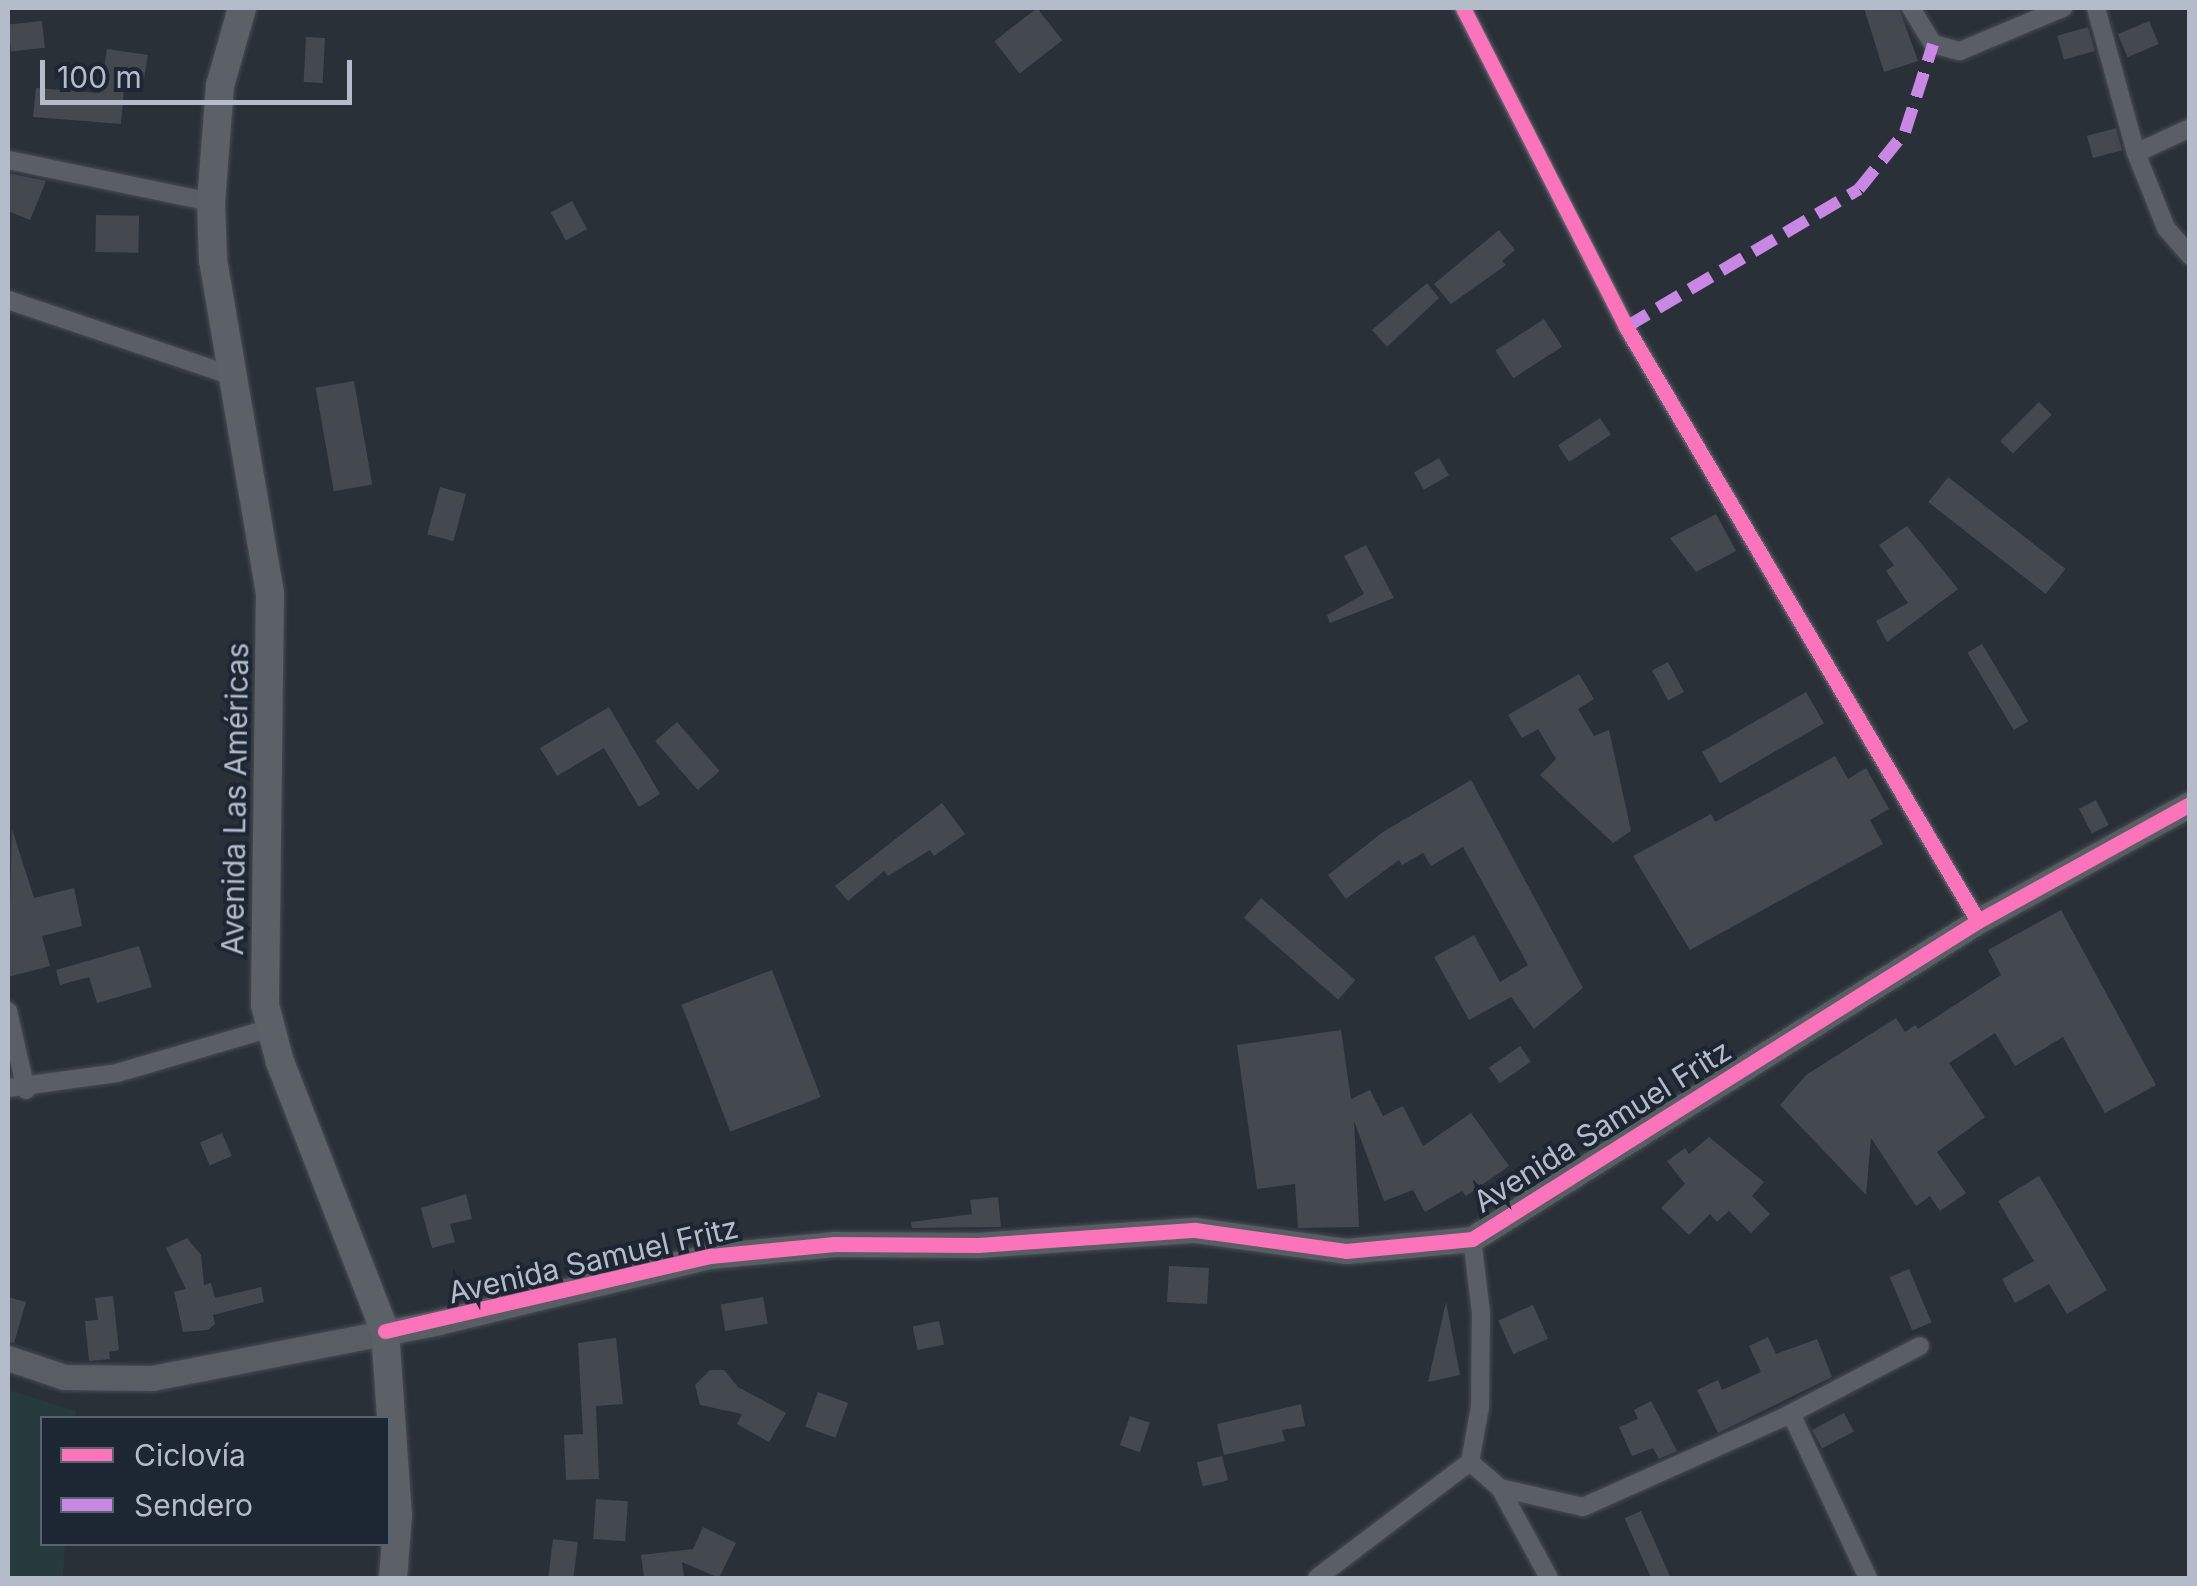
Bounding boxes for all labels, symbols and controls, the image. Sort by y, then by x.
scale bar [45,40,358,102]
text: 100 m [57,59,142,95]
street label: Avenida Las Américas [214,642,256,956]
street label: Avenida Samuel Fritz [1467,1032,1737,1220]
street label: Avenida Samuel Fritz [444,1209,742,1311]
legend [40,1416,390,1546]
text: Ciclovía [134,1437,246,1473]
text: Sendero [134,1487,253,1523]

